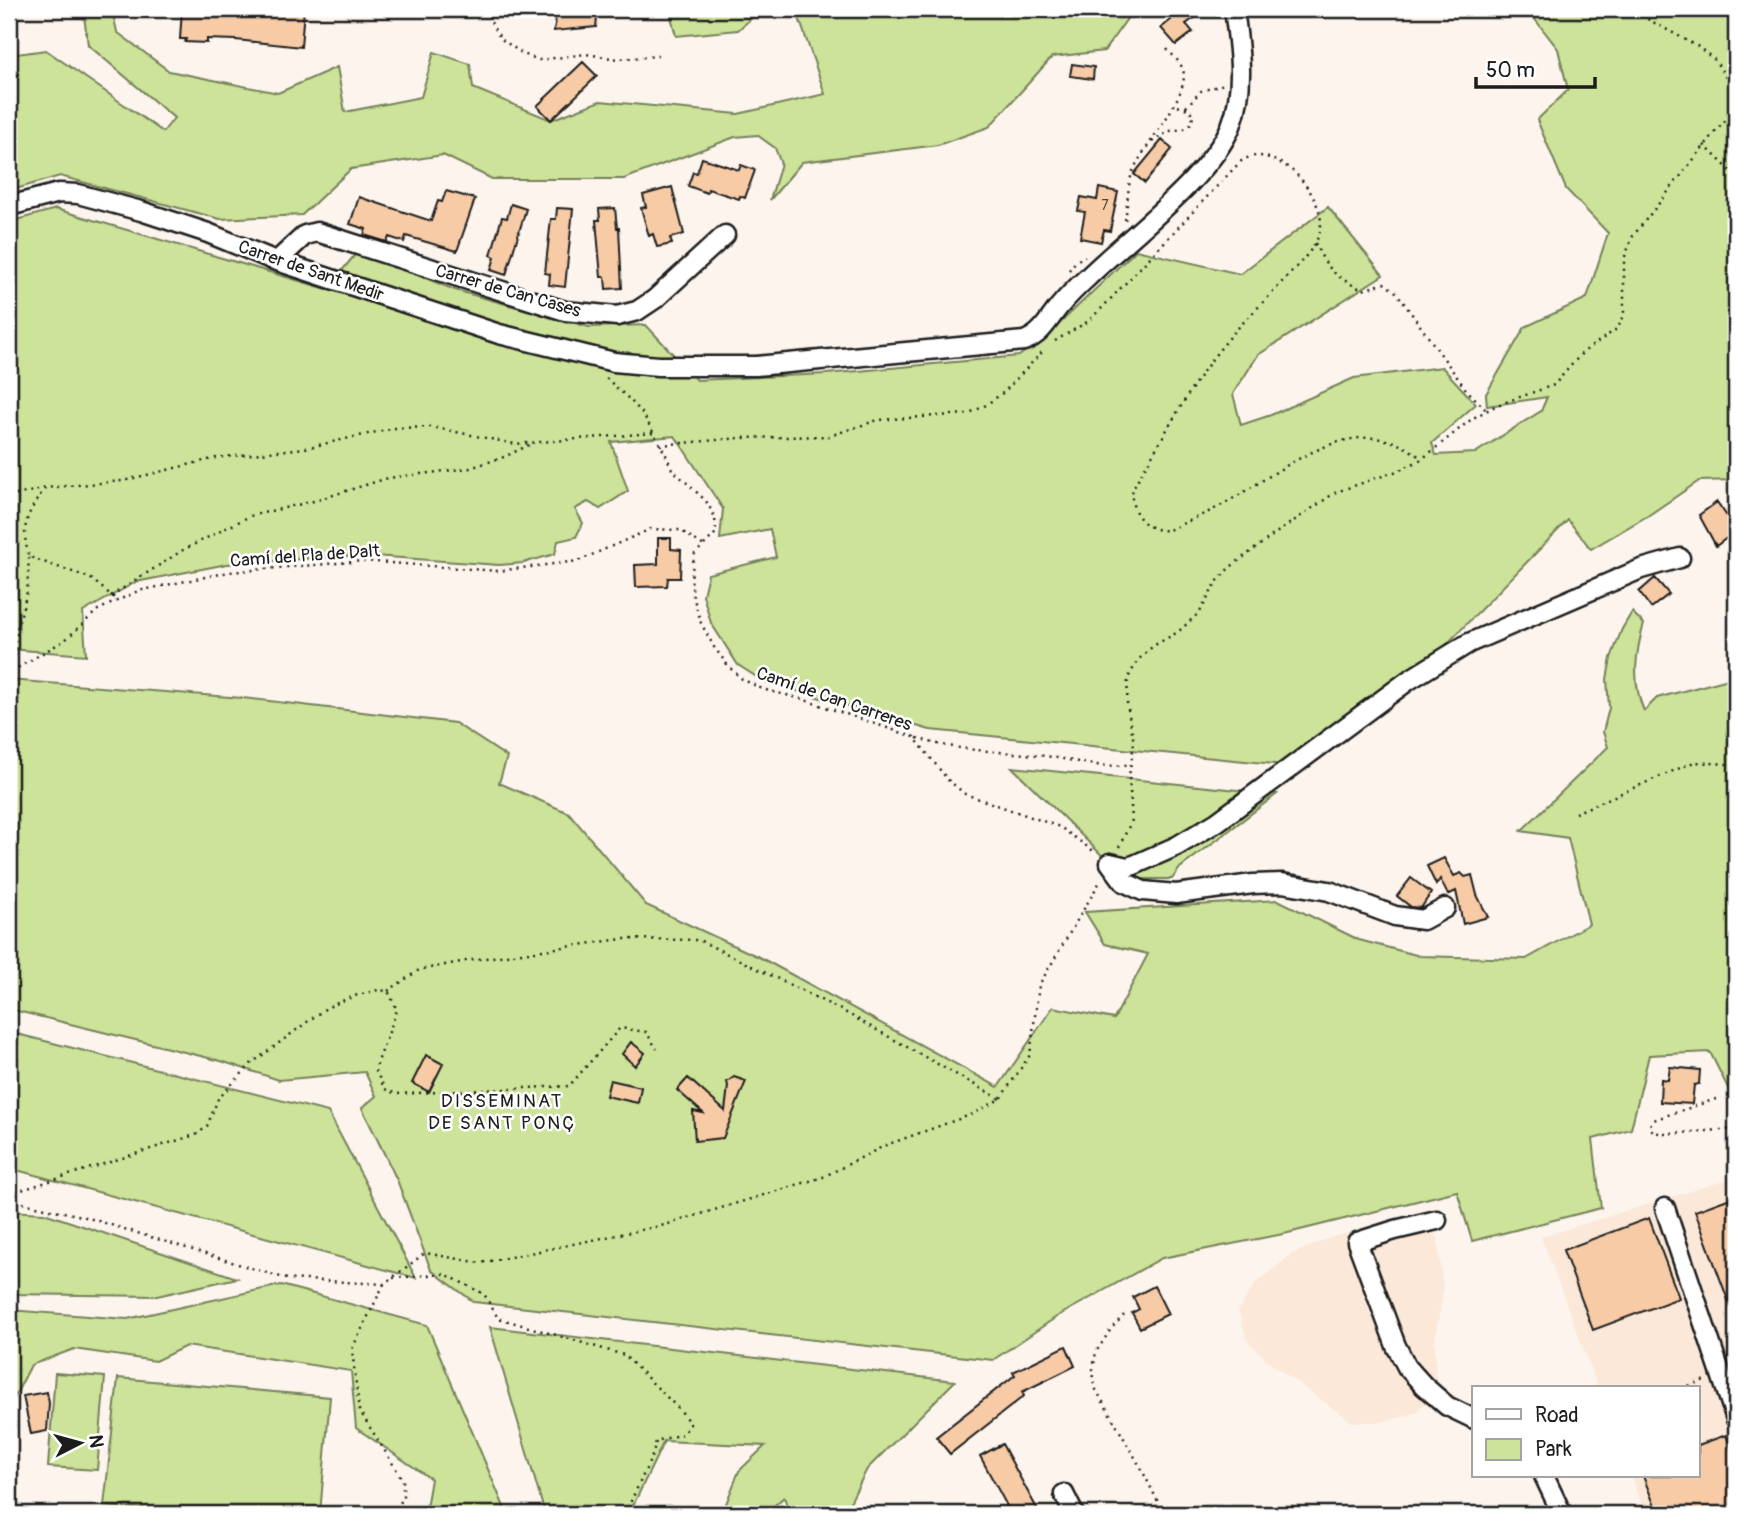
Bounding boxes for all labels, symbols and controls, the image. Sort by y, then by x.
scale bar [1476,46,1594,90]
text: 50 m [1486,57,1535,84]
house number: 7 [1101,197,1109,214]
street label: Carrer de Sant Medir [235,235,387,307]
street label: Carrer de Can Cases [433,259,583,323]
street label: Camí del Pla de Dalt [229,539,381,573]
street label: Camí de Can Carreres [753,662,915,736]
district label: DISSEMINAT DE SANT PONÇ [428,1089,576,1135]
legend [1472,1386,1700,1478]
text: Road [1535,1402,1579,1429]
north arrow [46,1408,116,1478]
text: N [83,1434,109,1449]
text: Park [1535,1436,1572,1463]

